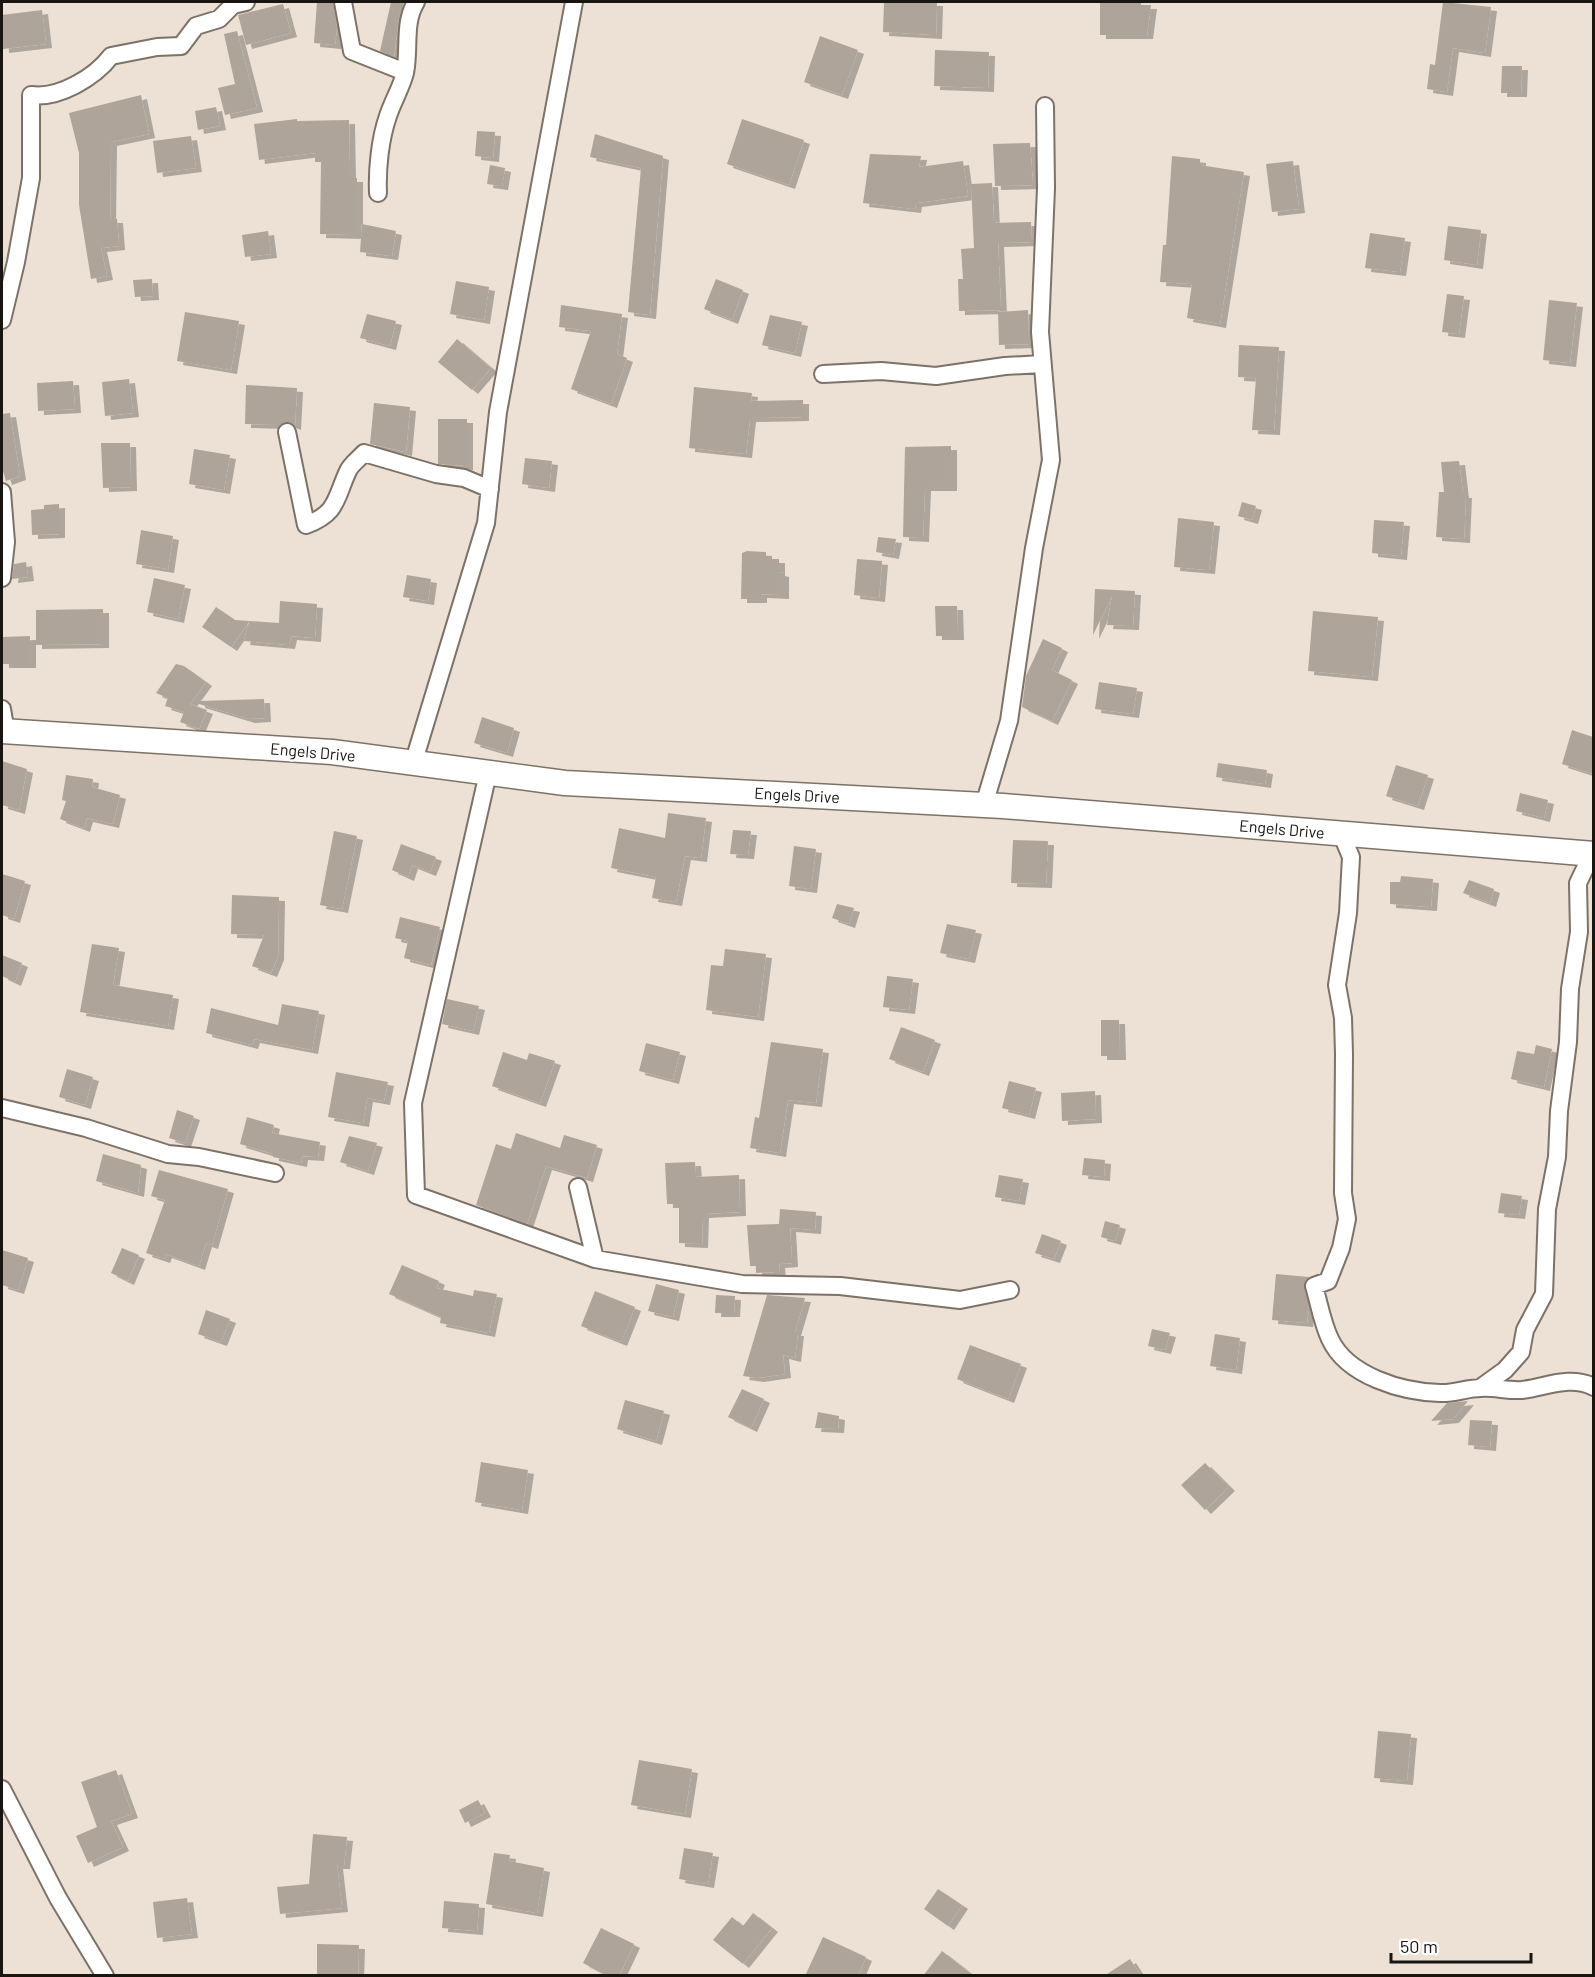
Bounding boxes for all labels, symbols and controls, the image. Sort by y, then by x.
street label: Engels Drive [270,738,357,765]
street label: Engels Drive [754,783,840,806]
street label: Engels Drive [1239,815,1326,842]
scale bar [1391,1926,1530,1964]
text: 50 m [1400,1935,1438,1957]

